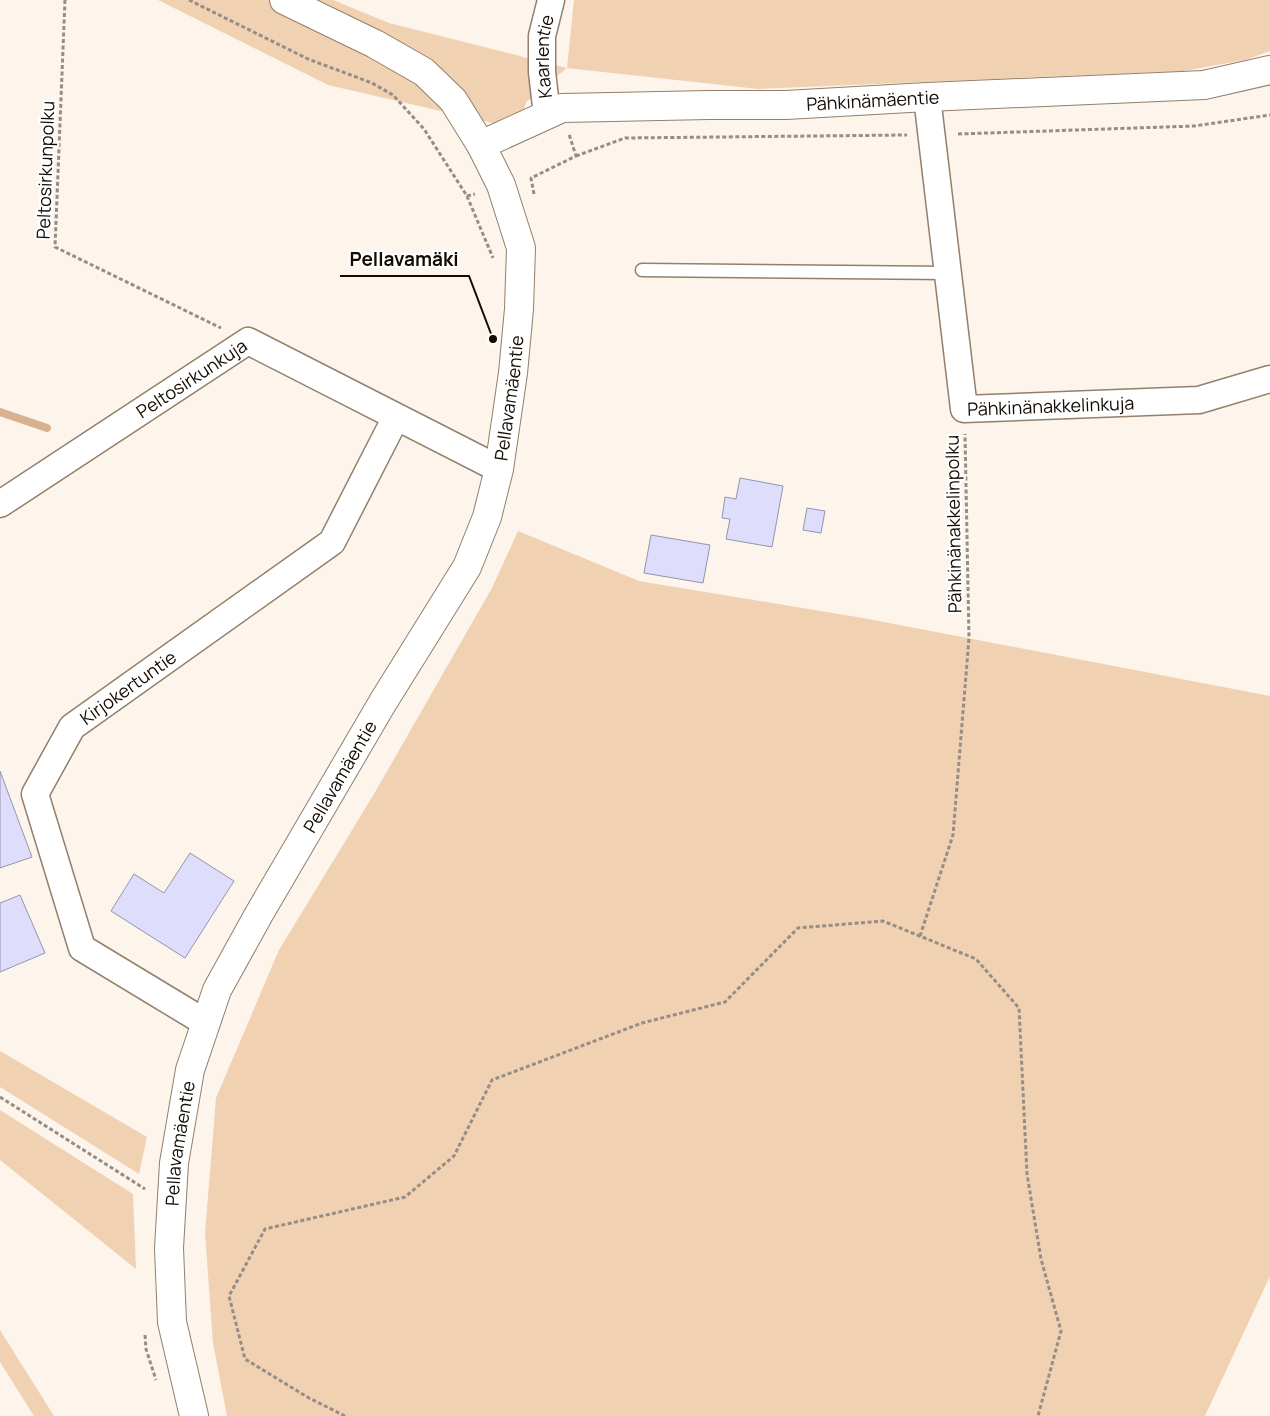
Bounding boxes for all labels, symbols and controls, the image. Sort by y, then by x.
street label: Kaarlentie [530,12,559,100]
street label: Pähkinämäentie [806,84,940,116]
street label: Peltosirkunpolku [31,100,59,240]
callout: Pellavamäki [340,242,469,276]
text: Pellavamäki [349,246,459,272]
street label: Peltosirkunkuja [131,333,251,423]
street label: Pellavamäentie [488,334,528,462]
street label: Pähkinänakkelinkuja [967,390,1135,421]
street label: Pähkinänakkelinpolku [939,435,967,613]
street label: Kirjokertuntie [75,645,181,730]
street label: Pellavamäentie [297,716,382,837]
street label: Pellavamäentie [160,1079,200,1206]

